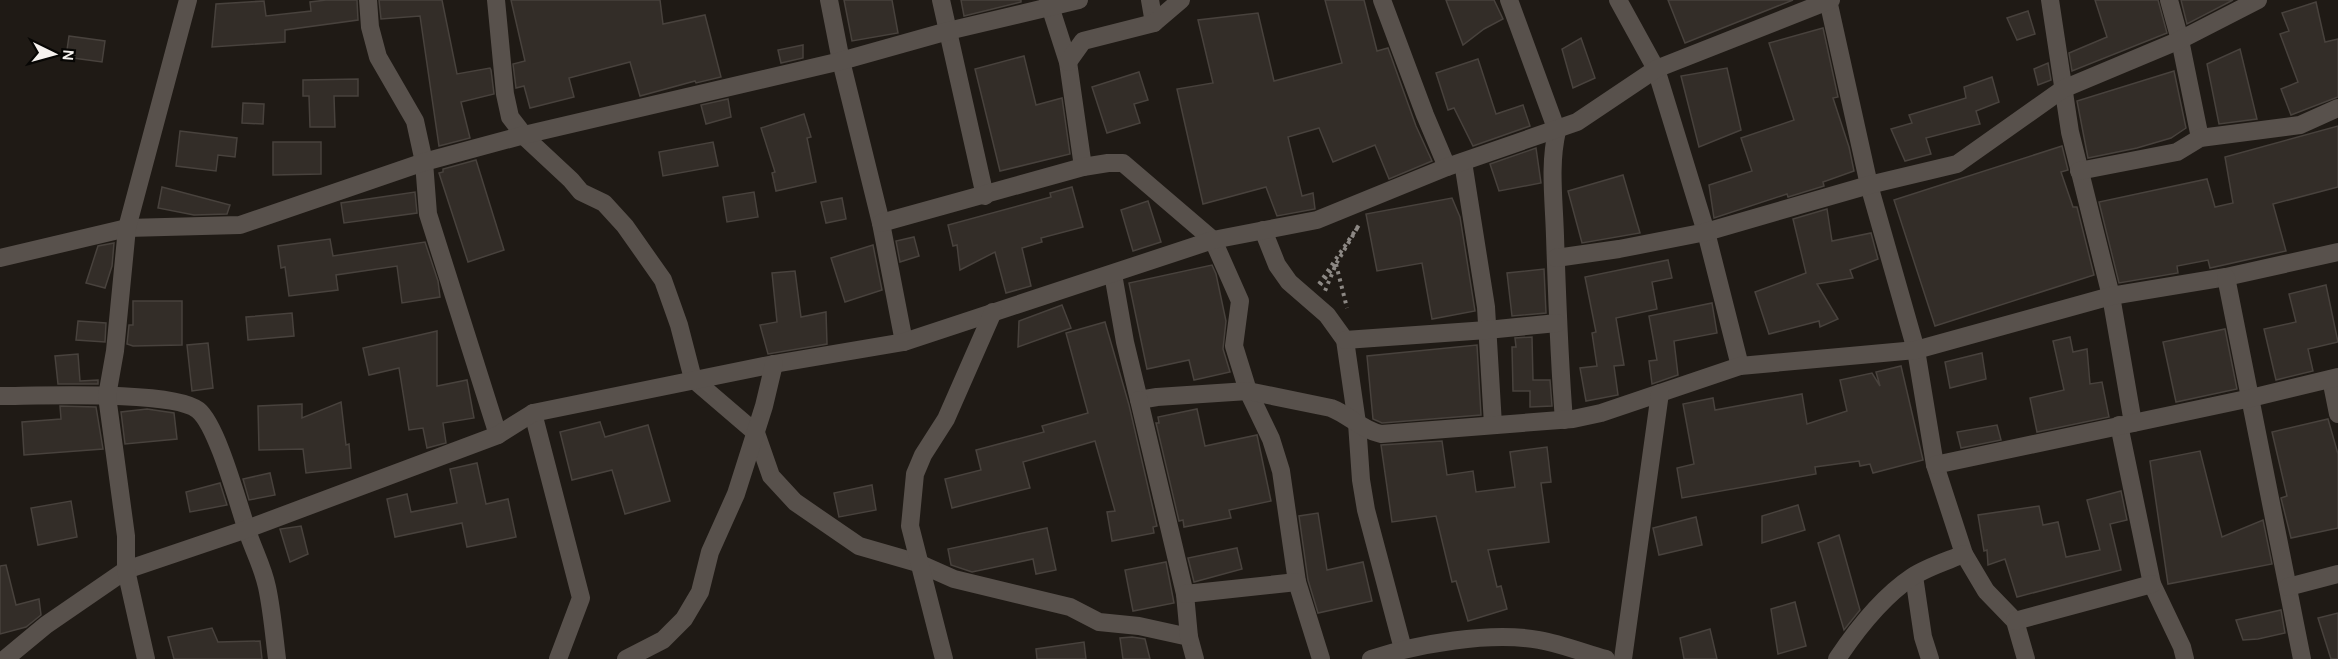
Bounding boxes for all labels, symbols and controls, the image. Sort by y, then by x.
north arrow [24,24,84,84]
text: N [58,49,78,62]

